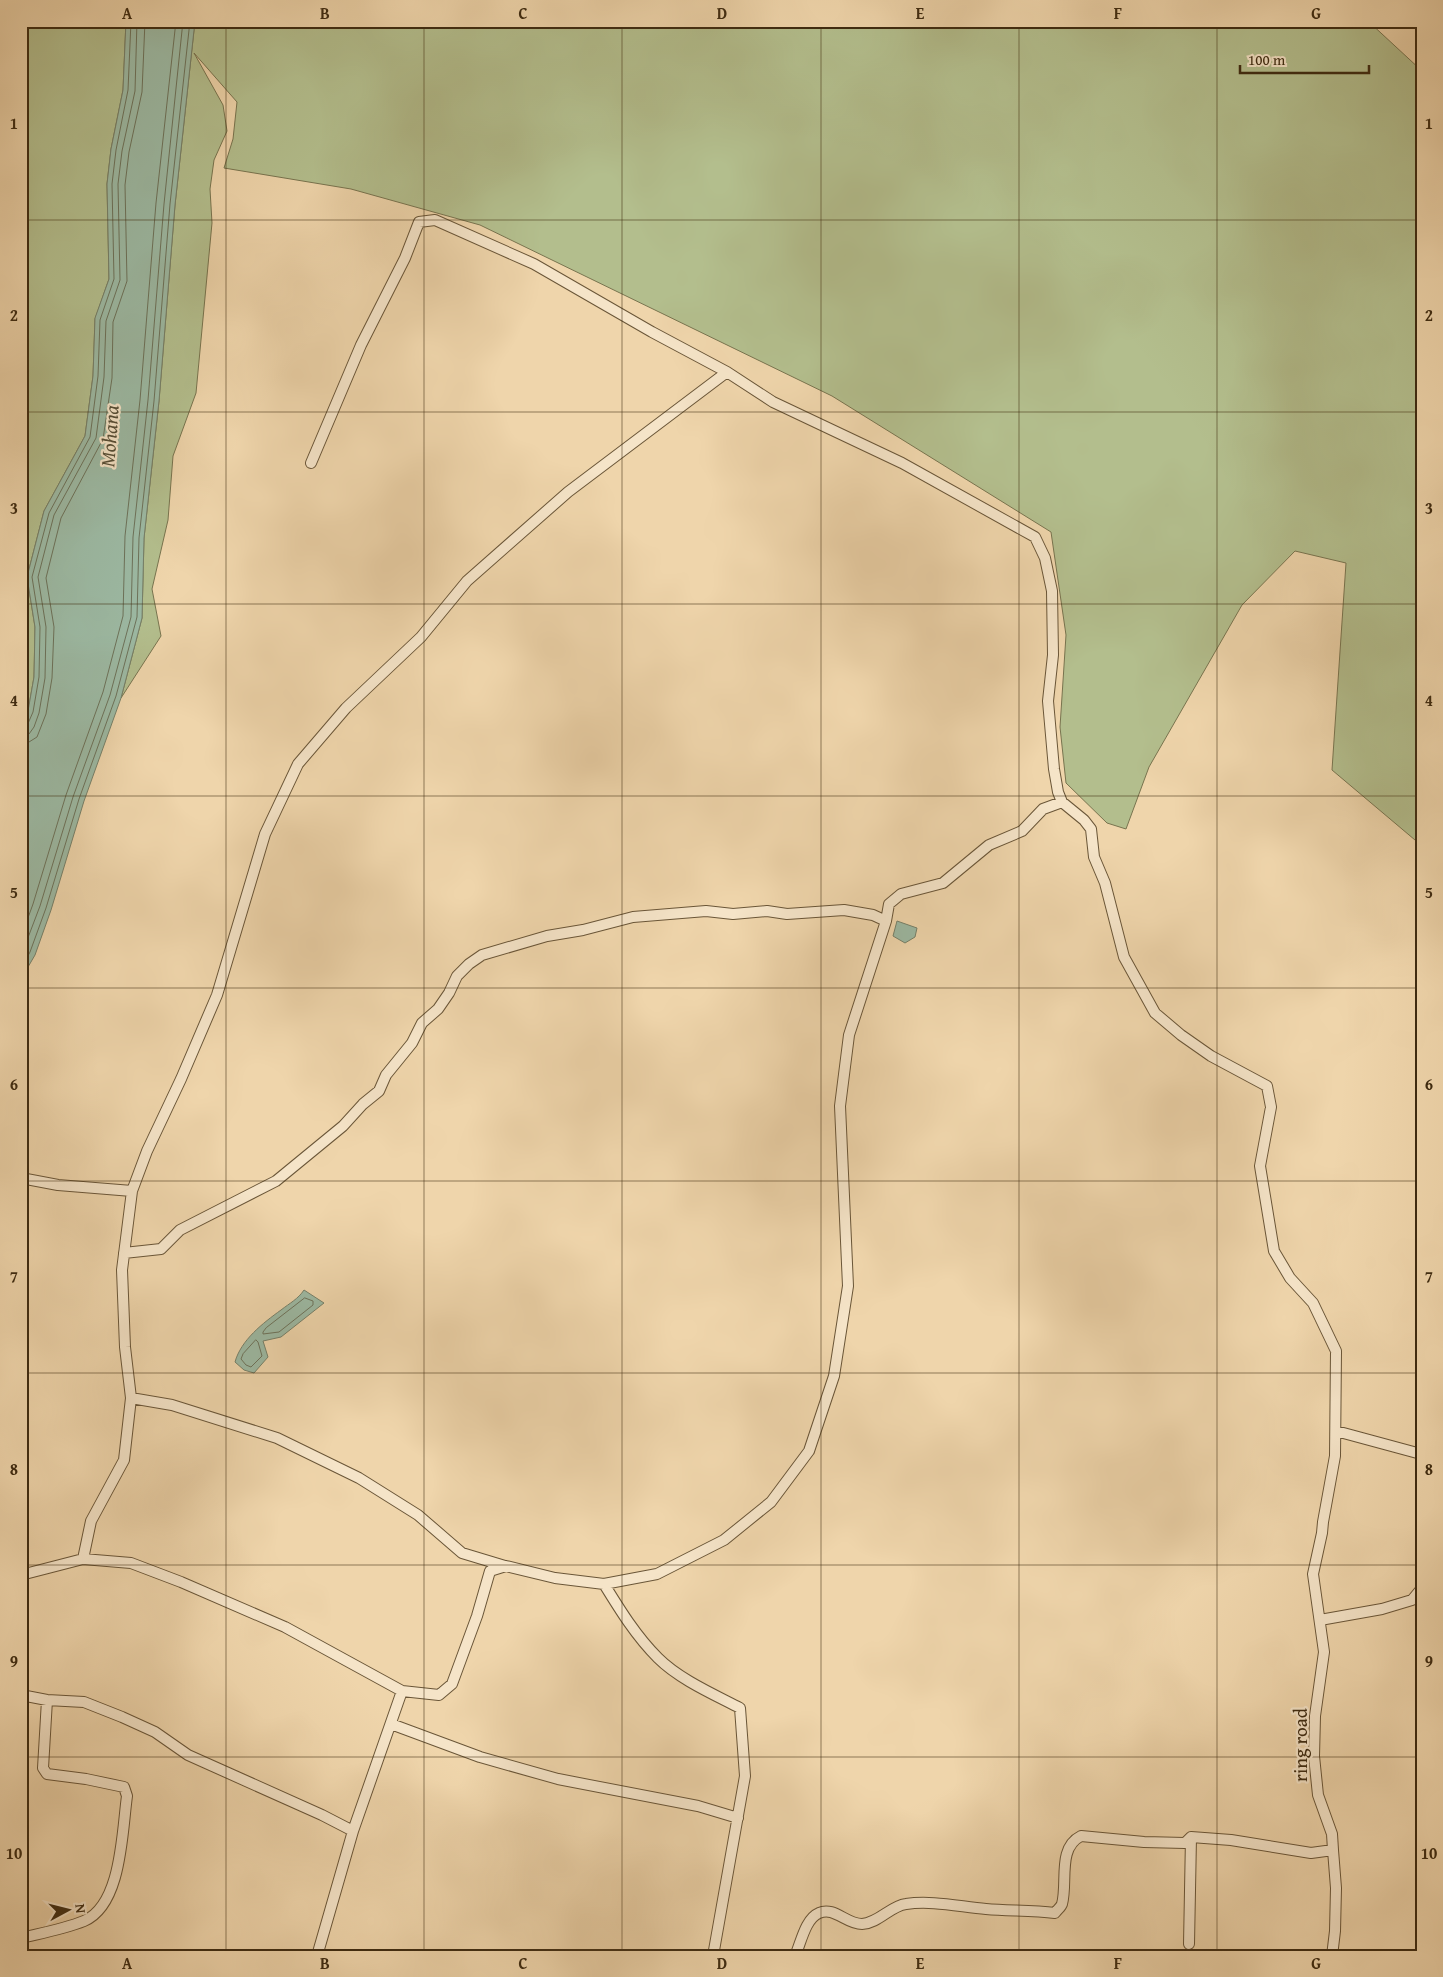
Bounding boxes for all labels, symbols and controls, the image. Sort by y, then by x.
text: A [122,1,133,25]
text: B [320,1,330,25]
text: C [518,1,528,25]
text: D [717,1,727,25]
text: E [916,1,925,25]
text: F [1114,1,1122,25]
text: G [1311,1,1321,25]
scale bar [1240,42,1369,74]
text: 100 m [1248,49,1286,70]
text: 1 [10,111,18,135]
text: 1 [1425,111,1433,135]
text: 2 [10,303,18,327]
text: 2 [1425,303,1433,327]
water label: Mohana [92,403,126,468]
text: 3 [10,496,18,520]
text: 3 [1425,496,1433,520]
text: 4 [10,688,18,712]
text: 4 [1425,688,1433,712]
text: 5 [10,880,18,904]
text: 5 [1425,880,1433,904]
text: 6 [10,1072,18,1096]
text: 6 [1425,1072,1433,1096]
text: 7 [10,1264,18,1288]
text: 7 [1425,1264,1433,1288]
text: 8 [10,1457,18,1481]
text: 8 [1425,1457,1433,1481]
text: 9 [10,1649,18,1673]
text: 9 [1425,1649,1433,1673]
street label: ring road [1286,1707,1314,1782]
text: 10 [6,1841,22,1865]
text: 10 [1421,1841,1437,1865]
north arrow [42,1884,92,1934]
text: N [70,1903,91,1915]
text: A [122,1951,133,1975]
text: B [320,1951,330,1975]
text: C [518,1951,528,1975]
text: D [717,1951,727,1975]
text: E [916,1951,925,1975]
text: F [1114,1951,1122,1975]
text: G [1311,1951,1321,1975]

